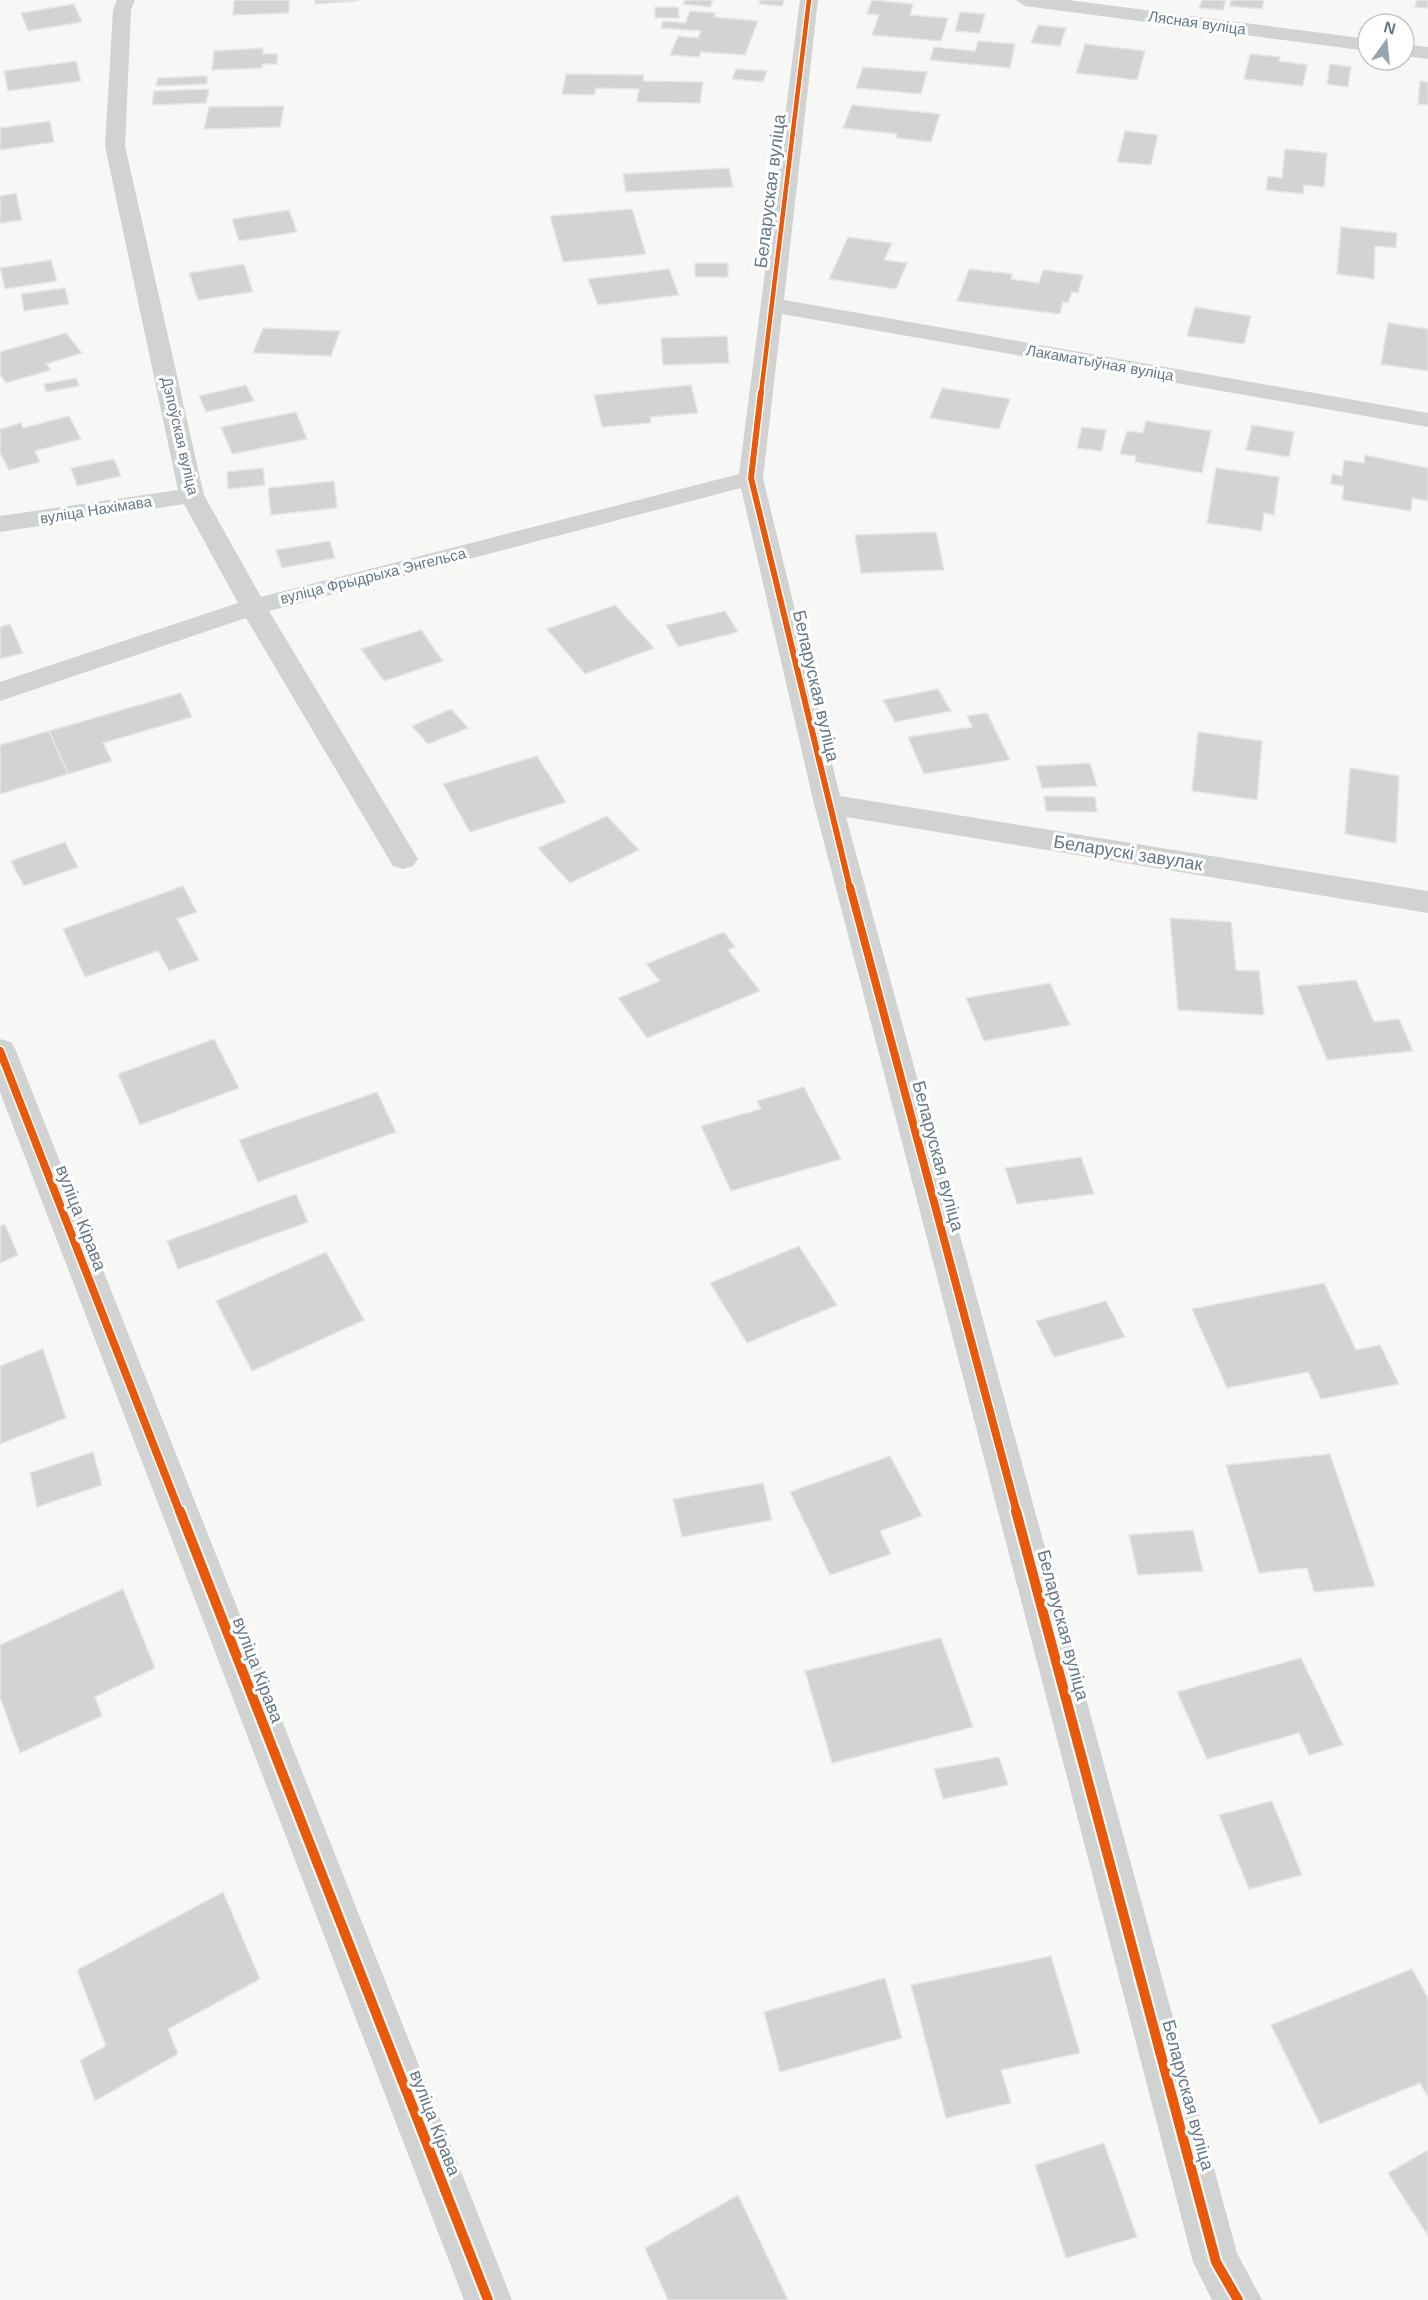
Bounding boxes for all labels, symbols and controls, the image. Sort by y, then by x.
street label: Лясная вуліца [1147,7,1248,38]
north arrow [1356,12,1416,72]
text: N [1382,18,1398,38]
street label: Беларуская вуліца [751,112,789,269]
street label: Лакаматыўная вуліца [1025,341,1176,384]
street label: Дэпоўская вуліца [159,375,202,497]
street label: вуліца Нахімава [39,492,154,527]
street label: вуліца Фрыдрыха Энгельса [278,544,468,607]
street label: Беларуская вуліца [789,608,843,765]
street label: Беларускі завулак [1052,831,1204,875]
street label: Беларуская вуліца [908,1079,968,1234]
street label: вуліца Кірава [52,1162,111,1275]
street label: Беларуская вуліца [1033,1548,1093,1703]
street label: вуліца Кірава [229,1614,288,1727]
street label: Беларуская вуліца [1158,2018,1218,2173]
street label: вуліца Кірава [406,2067,465,2180]

